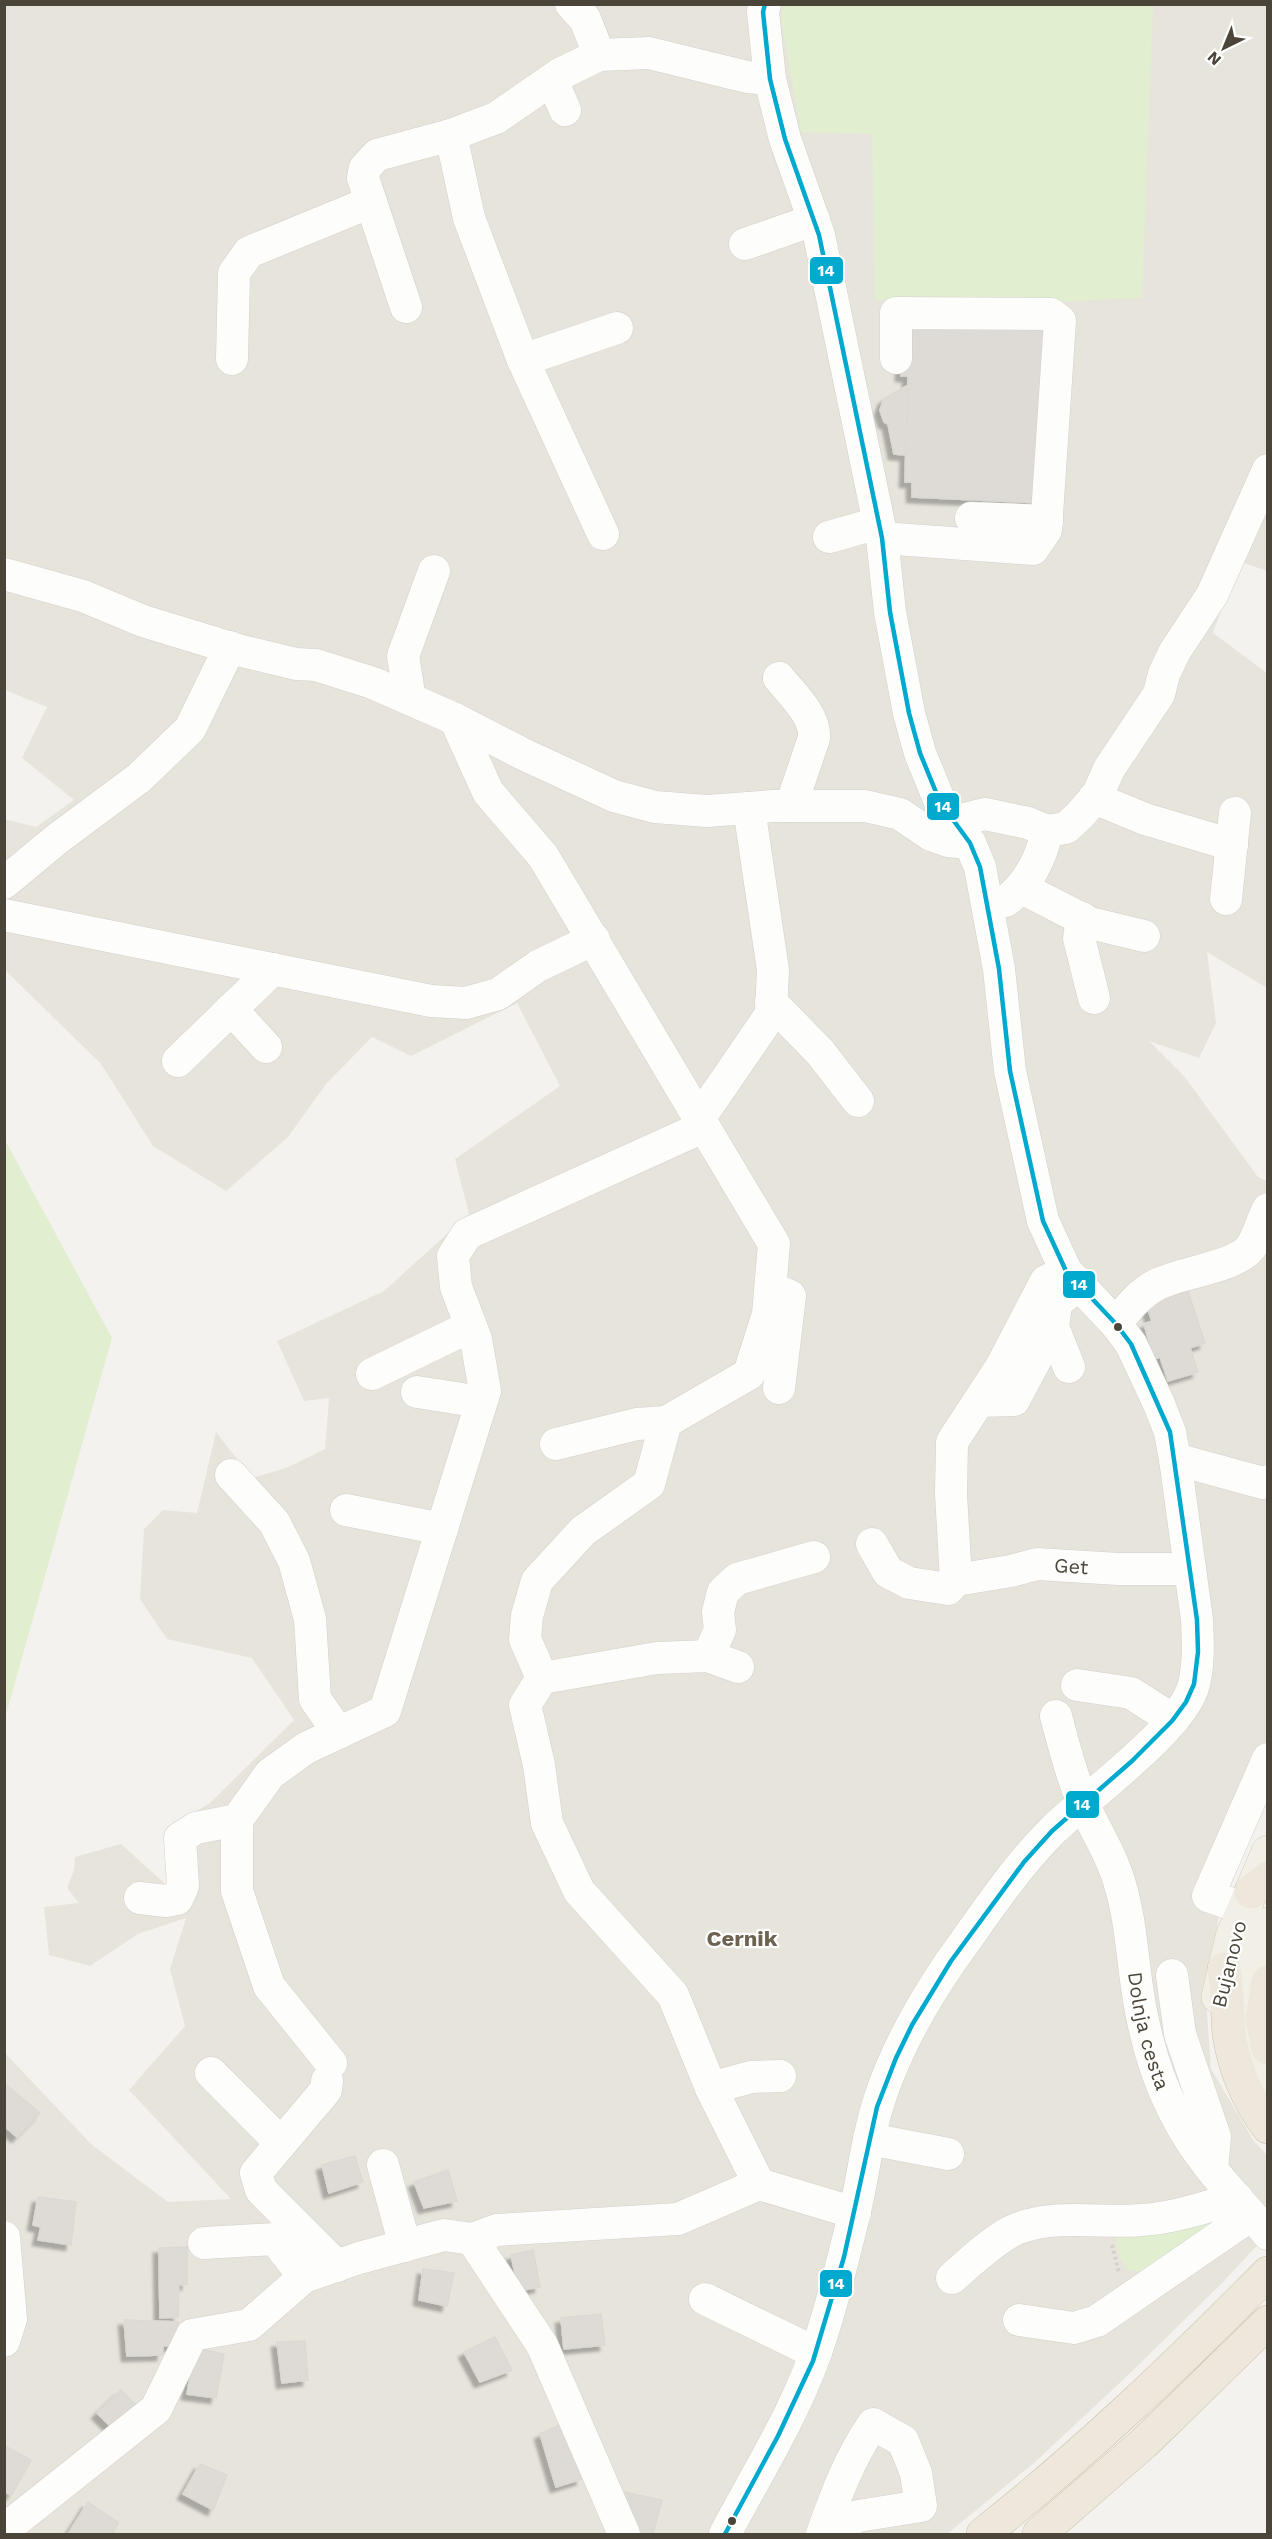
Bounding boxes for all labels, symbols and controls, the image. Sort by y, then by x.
north arrow [1194,18,1254,78]
text: N [1203,48,1225,70]
line badge: 14 [809,256,844,285]
text: 14 [817,261,835,280]
line badge: 14 [926,792,960,821]
text: 14 [934,797,952,816]
line badge: 14 [1062,1270,1096,1299]
text: 14 [1070,1275,1088,1294]
unlabelled marker [1112,1321,1124,1333]
street label: Get [1054,1553,1090,1579]
line badge: 14 [1065,1790,1100,1819]
text: 14 [1073,1795,1091,1814]
street label: Bujanovo [1207,1918,1251,2010]
district label: Cernik [707,1926,778,1951]
street label: Dolnja cesta [1123,1970,1175,2093]
line badge: 14 [819,2269,853,2298]
text: 14 [827,2274,845,2293]
unlabelled marker [726,2515,738,2527]

